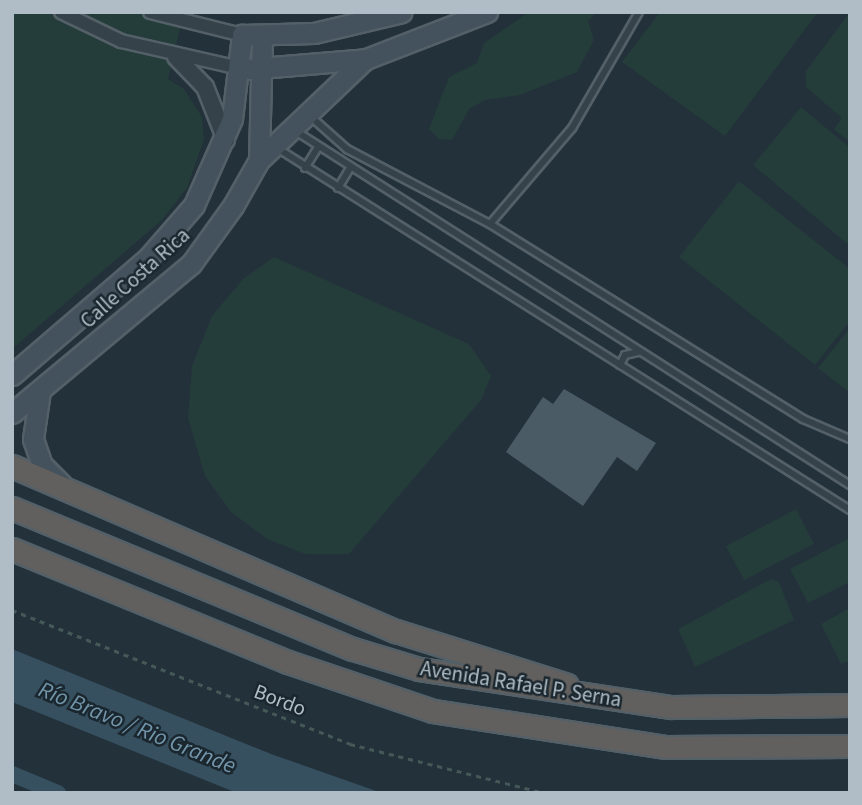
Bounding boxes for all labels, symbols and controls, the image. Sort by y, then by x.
street label: Calle Costa Rica [75,222,195,334]
street label: Avenida Rafael P. Serna [419,656,623,712]
water label: Río Bravo / Rio Grande [34,676,240,780]
street label: Bordo [250,679,310,721]

